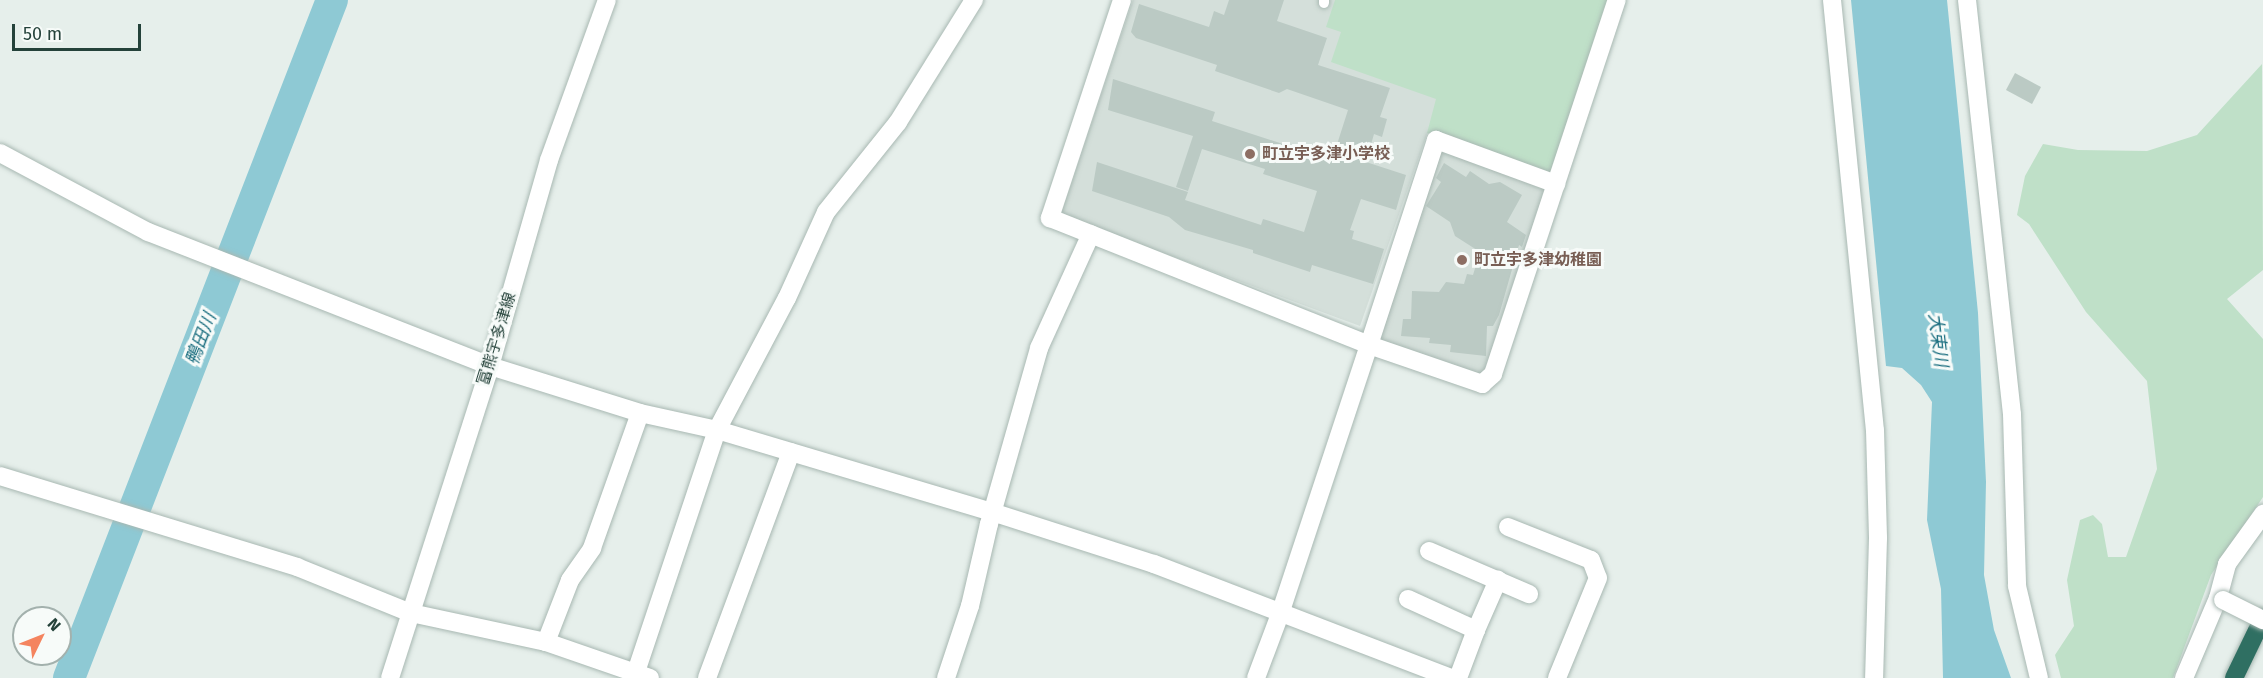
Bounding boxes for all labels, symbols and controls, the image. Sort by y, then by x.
scale bar [15,12,144,50]
text: 50 m [23,23,62,45]
place label: 町立宇多津小学校 [1262,144,1390,164]
marker: 町立宇多津小学校 [1243,147,1257,161]
place label: 町立宇多津幼稚園 [1474,250,1602,270]
marker: 町立宇多津幼稚園 [1455,253,1469,267]
street label: 富熊宇多津線 [474,290,520,388]
water label: 鴨田川 [181,310,221,368]
water label: 大束川 [1924,312,1952,368]
north arrow [12,606,72,666]
text: N [43,614,65,635]

